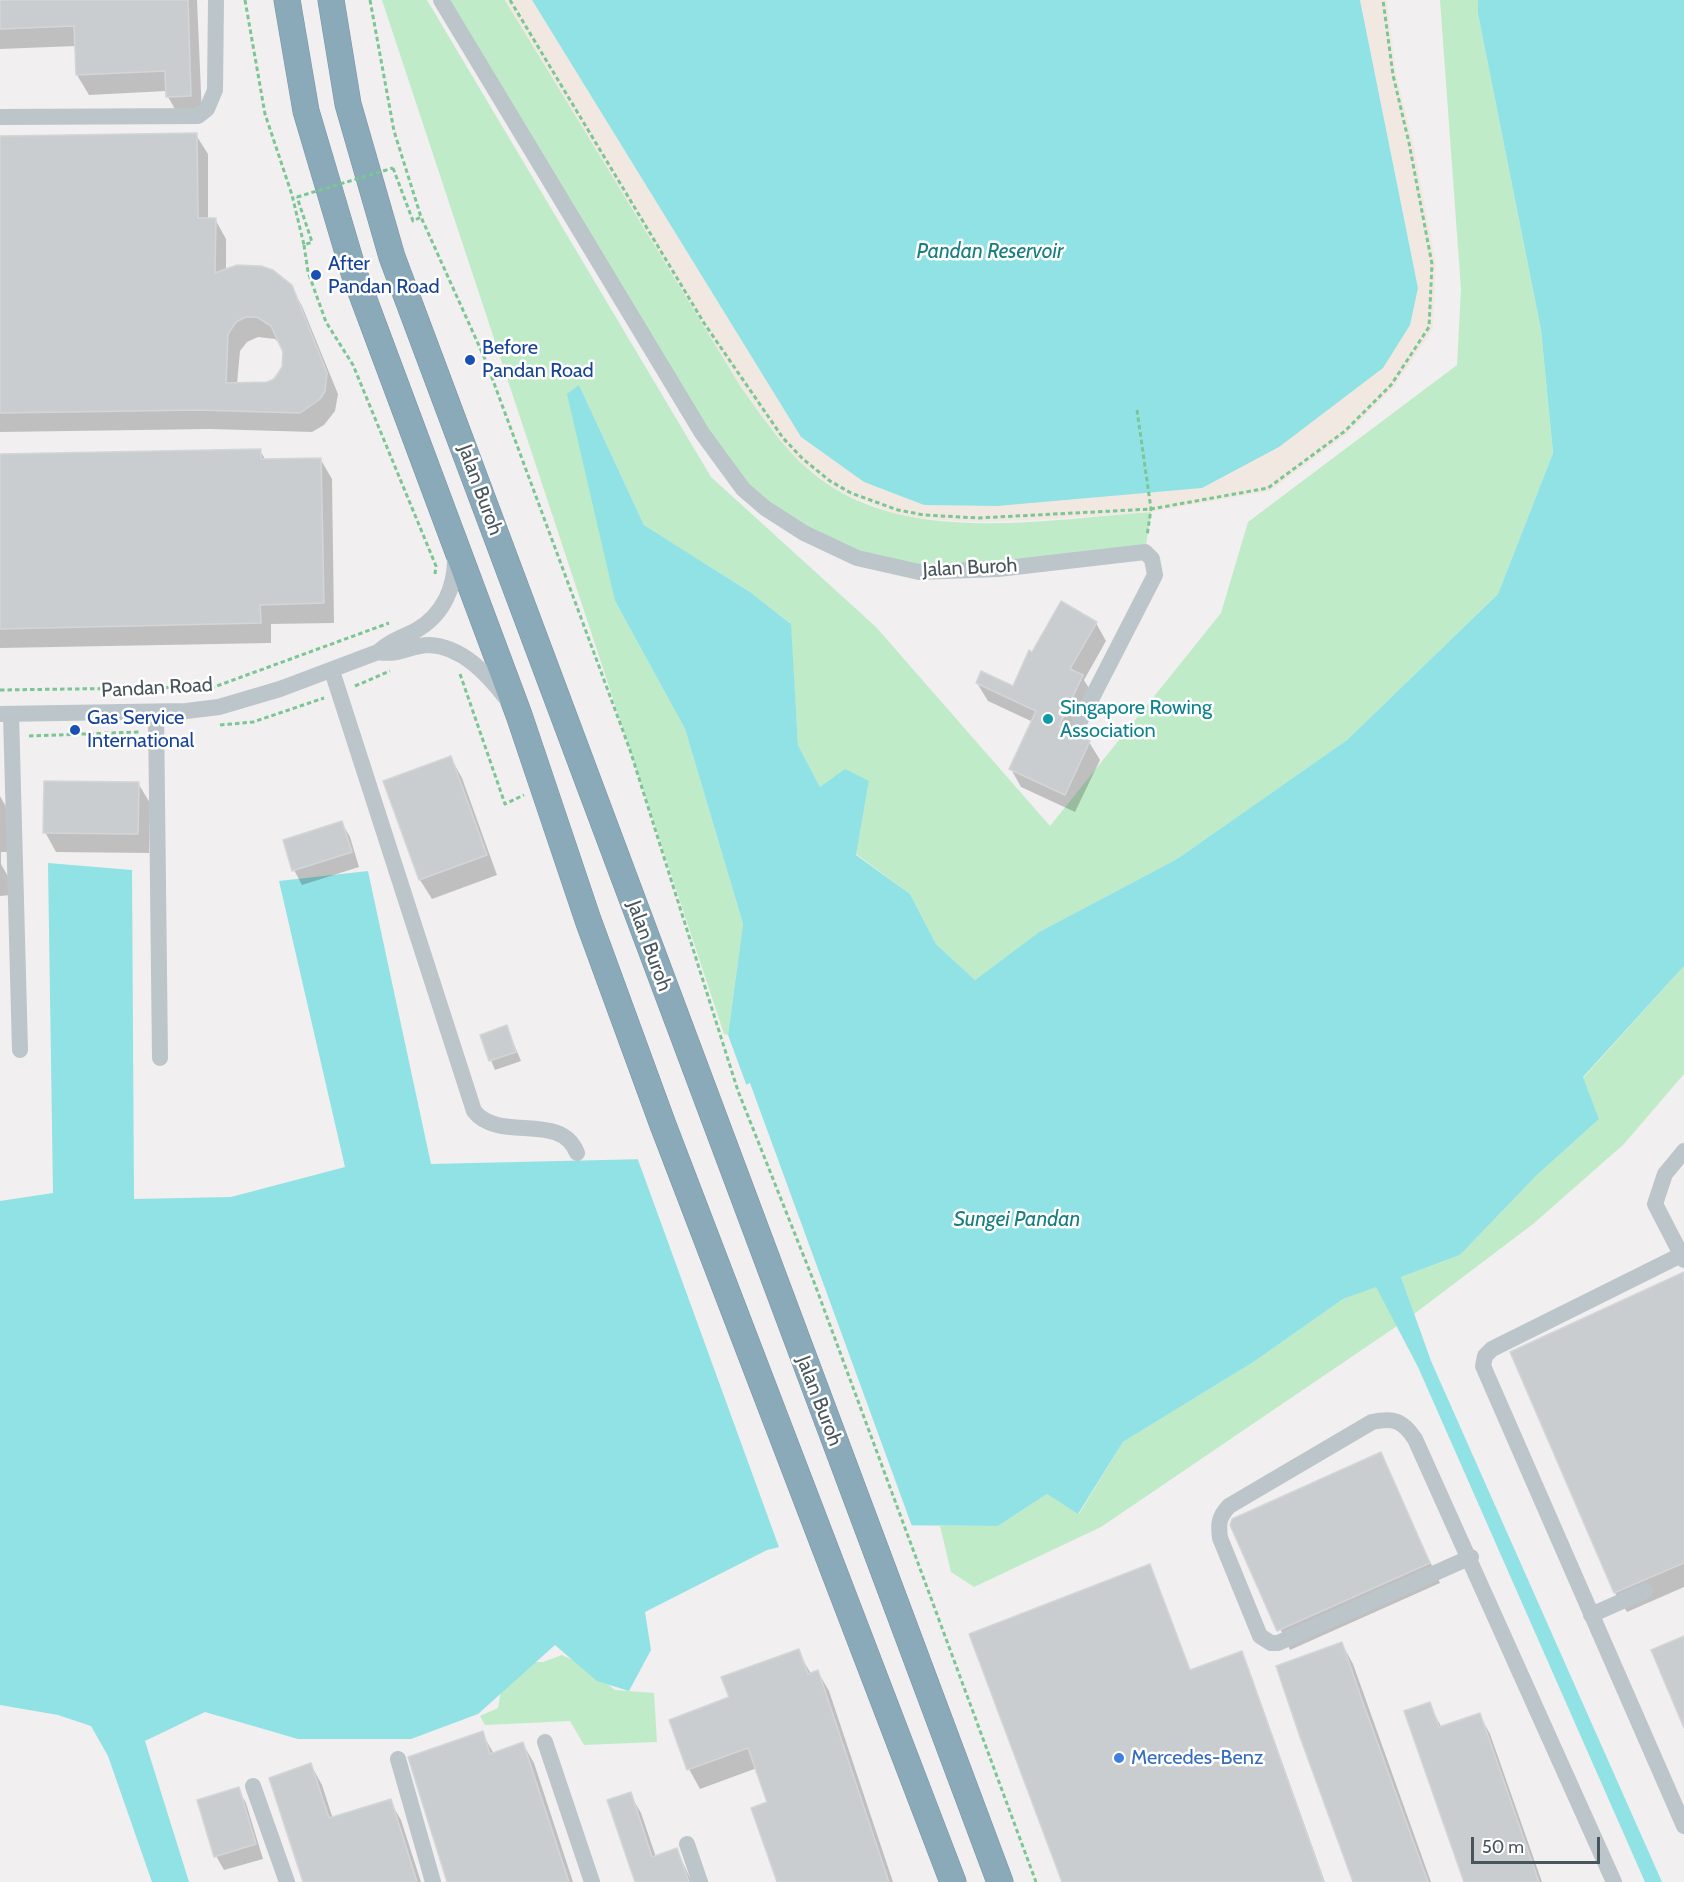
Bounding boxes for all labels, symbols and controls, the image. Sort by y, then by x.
water label: Pandan Reservoir [917,239,1063,265]
place label: After Pandan Road [328,252,440,299]
marker: After Pandan Road [309,268,323,282]
place label: Before Pandan Road [482,336,594,383]
marker: Before Pandan Road [463,353,477,367]
street label: Jalan Buroh [453,441,507,539]
street label: Jalan Buroh [922,554,1018,582]
street label: Pandan Road [101,673,213,703]
place label: Singapore Rowing Association [1060,696,1212,743]
place label: Gas Service International [87,706,194,753]
marker: Singapore Rowing Association [1041,712,1055,726]
marker: Gas Service International [68,723,82,737]
street label: Jalan Buroh [622,897,676,995]
water label: Sungei Pandan [954,1207,1080,1233]
street label: Jalan Buroh [791,1352,847,1450]
place label: Mercedes-Benz [1131,1746,1263,1770]
marker: Mercedes-Benz [1112,1751,1126,1765]
scale bar [1474,1825,1603,1863]
text: 50 m [1482,1836,1524,1858]

